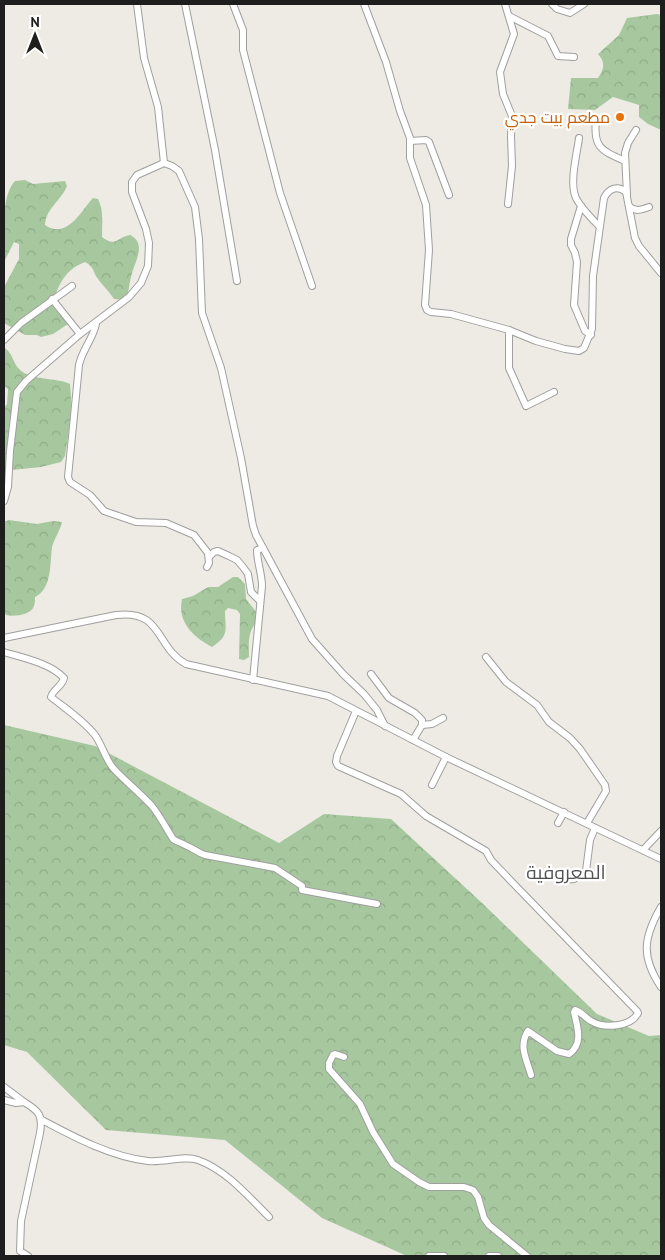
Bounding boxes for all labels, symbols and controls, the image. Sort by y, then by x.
north arrow [10,10,60,60]
text: N [30,13,40,31]
place label: مطعم بيت جدي [505,107,610,131]
marker: مطعم بيت جدي [614,111,626,123]
district label: المعروفية [526,860,606,884]

